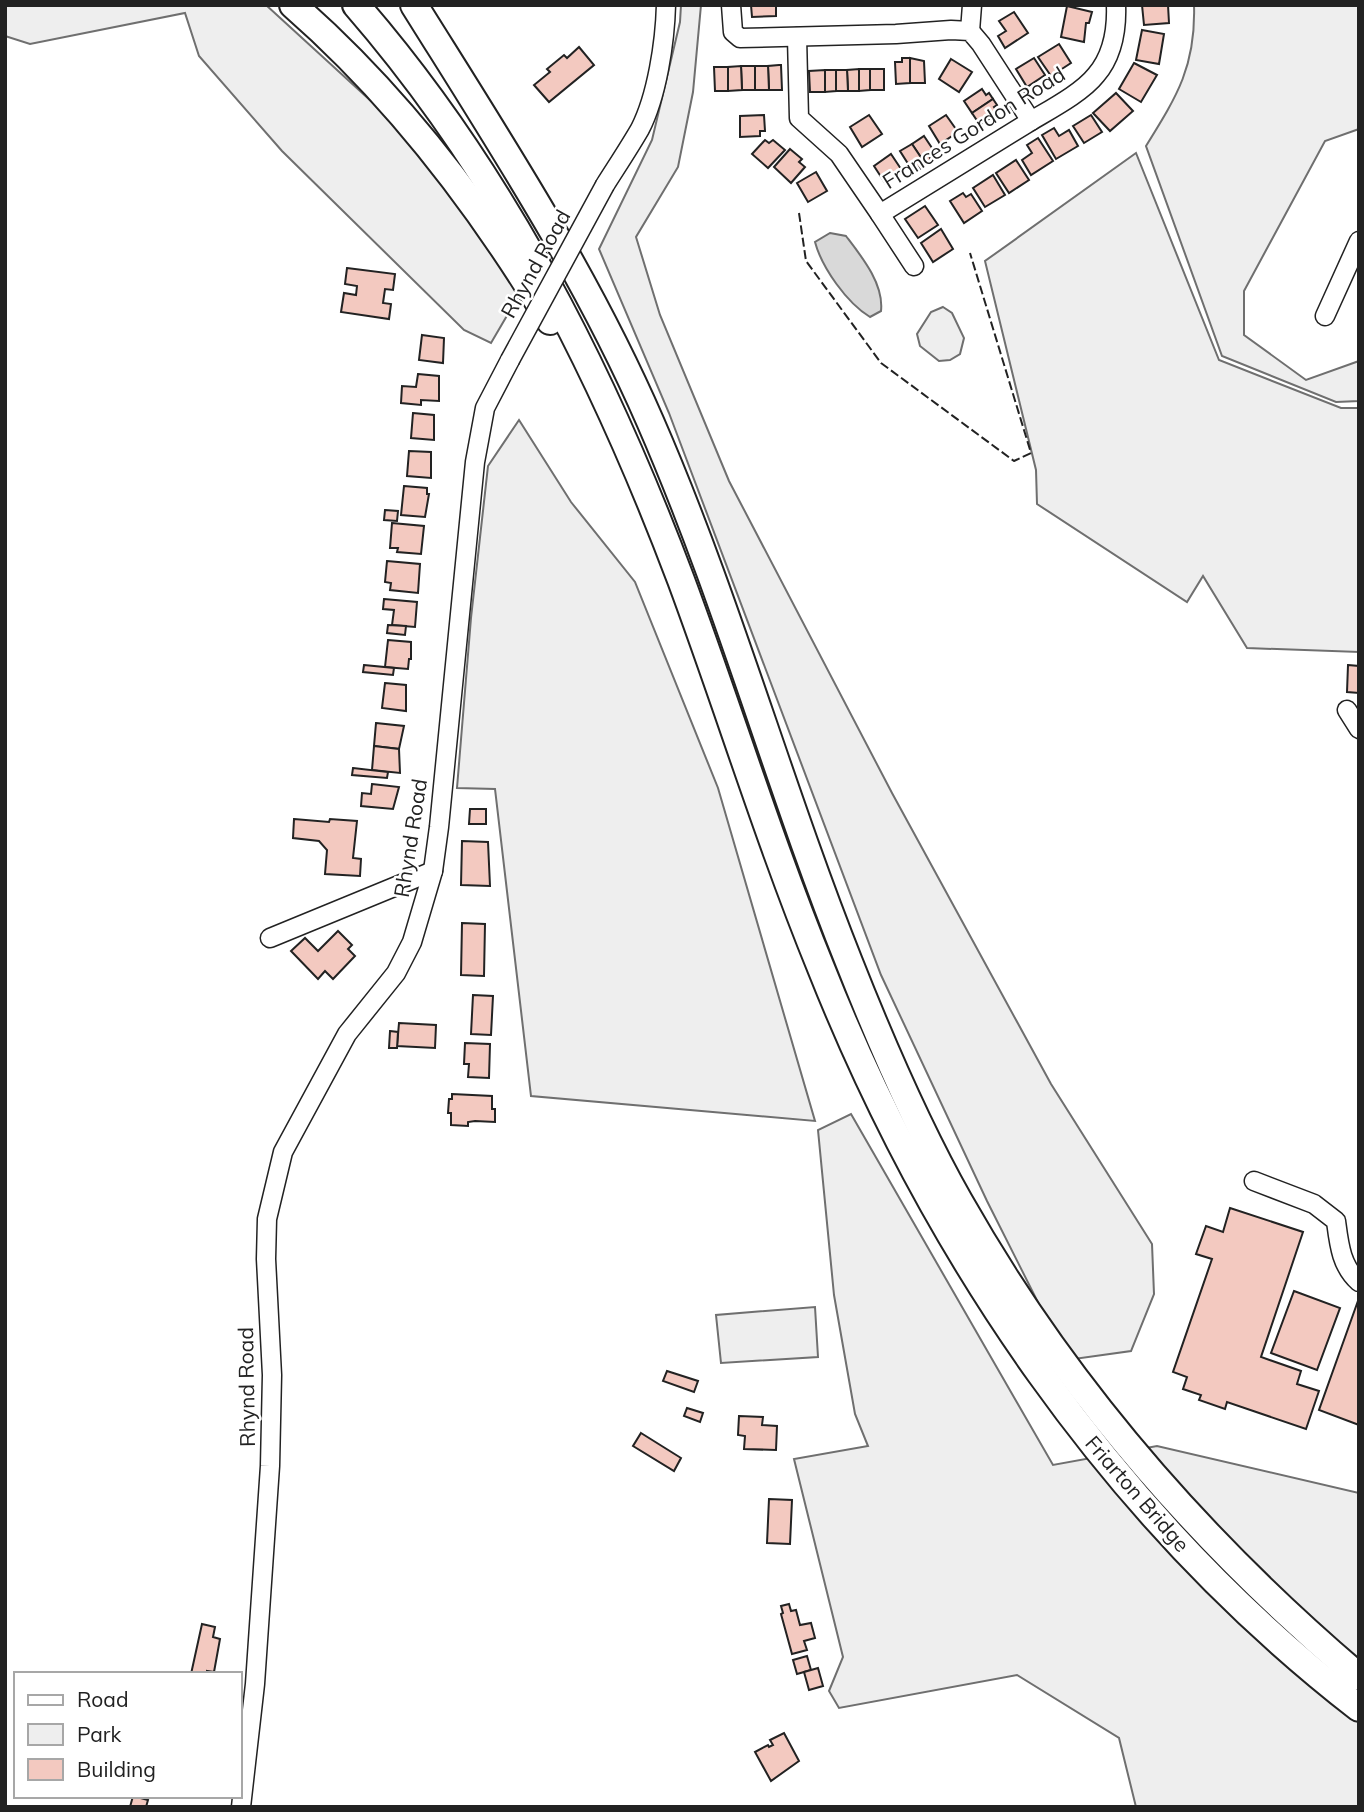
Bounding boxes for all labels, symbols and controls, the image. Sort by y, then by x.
street label: Frances Gordon Road [877,60,1069,194]
street label: Rhynd Road [495,205,576,322]
street label: Rhynd Road [388,777,432,899]
street label: Rhynd Road [232,1327,260,1447]
street label: Friarton Bridge [1080,1430,1195,1557]
legend [14,1672,242,1798]
text: Road [77,1686,128,1712]
text: Park [77,1721,121,1747]
text: Building [77,1756,156,1782]

